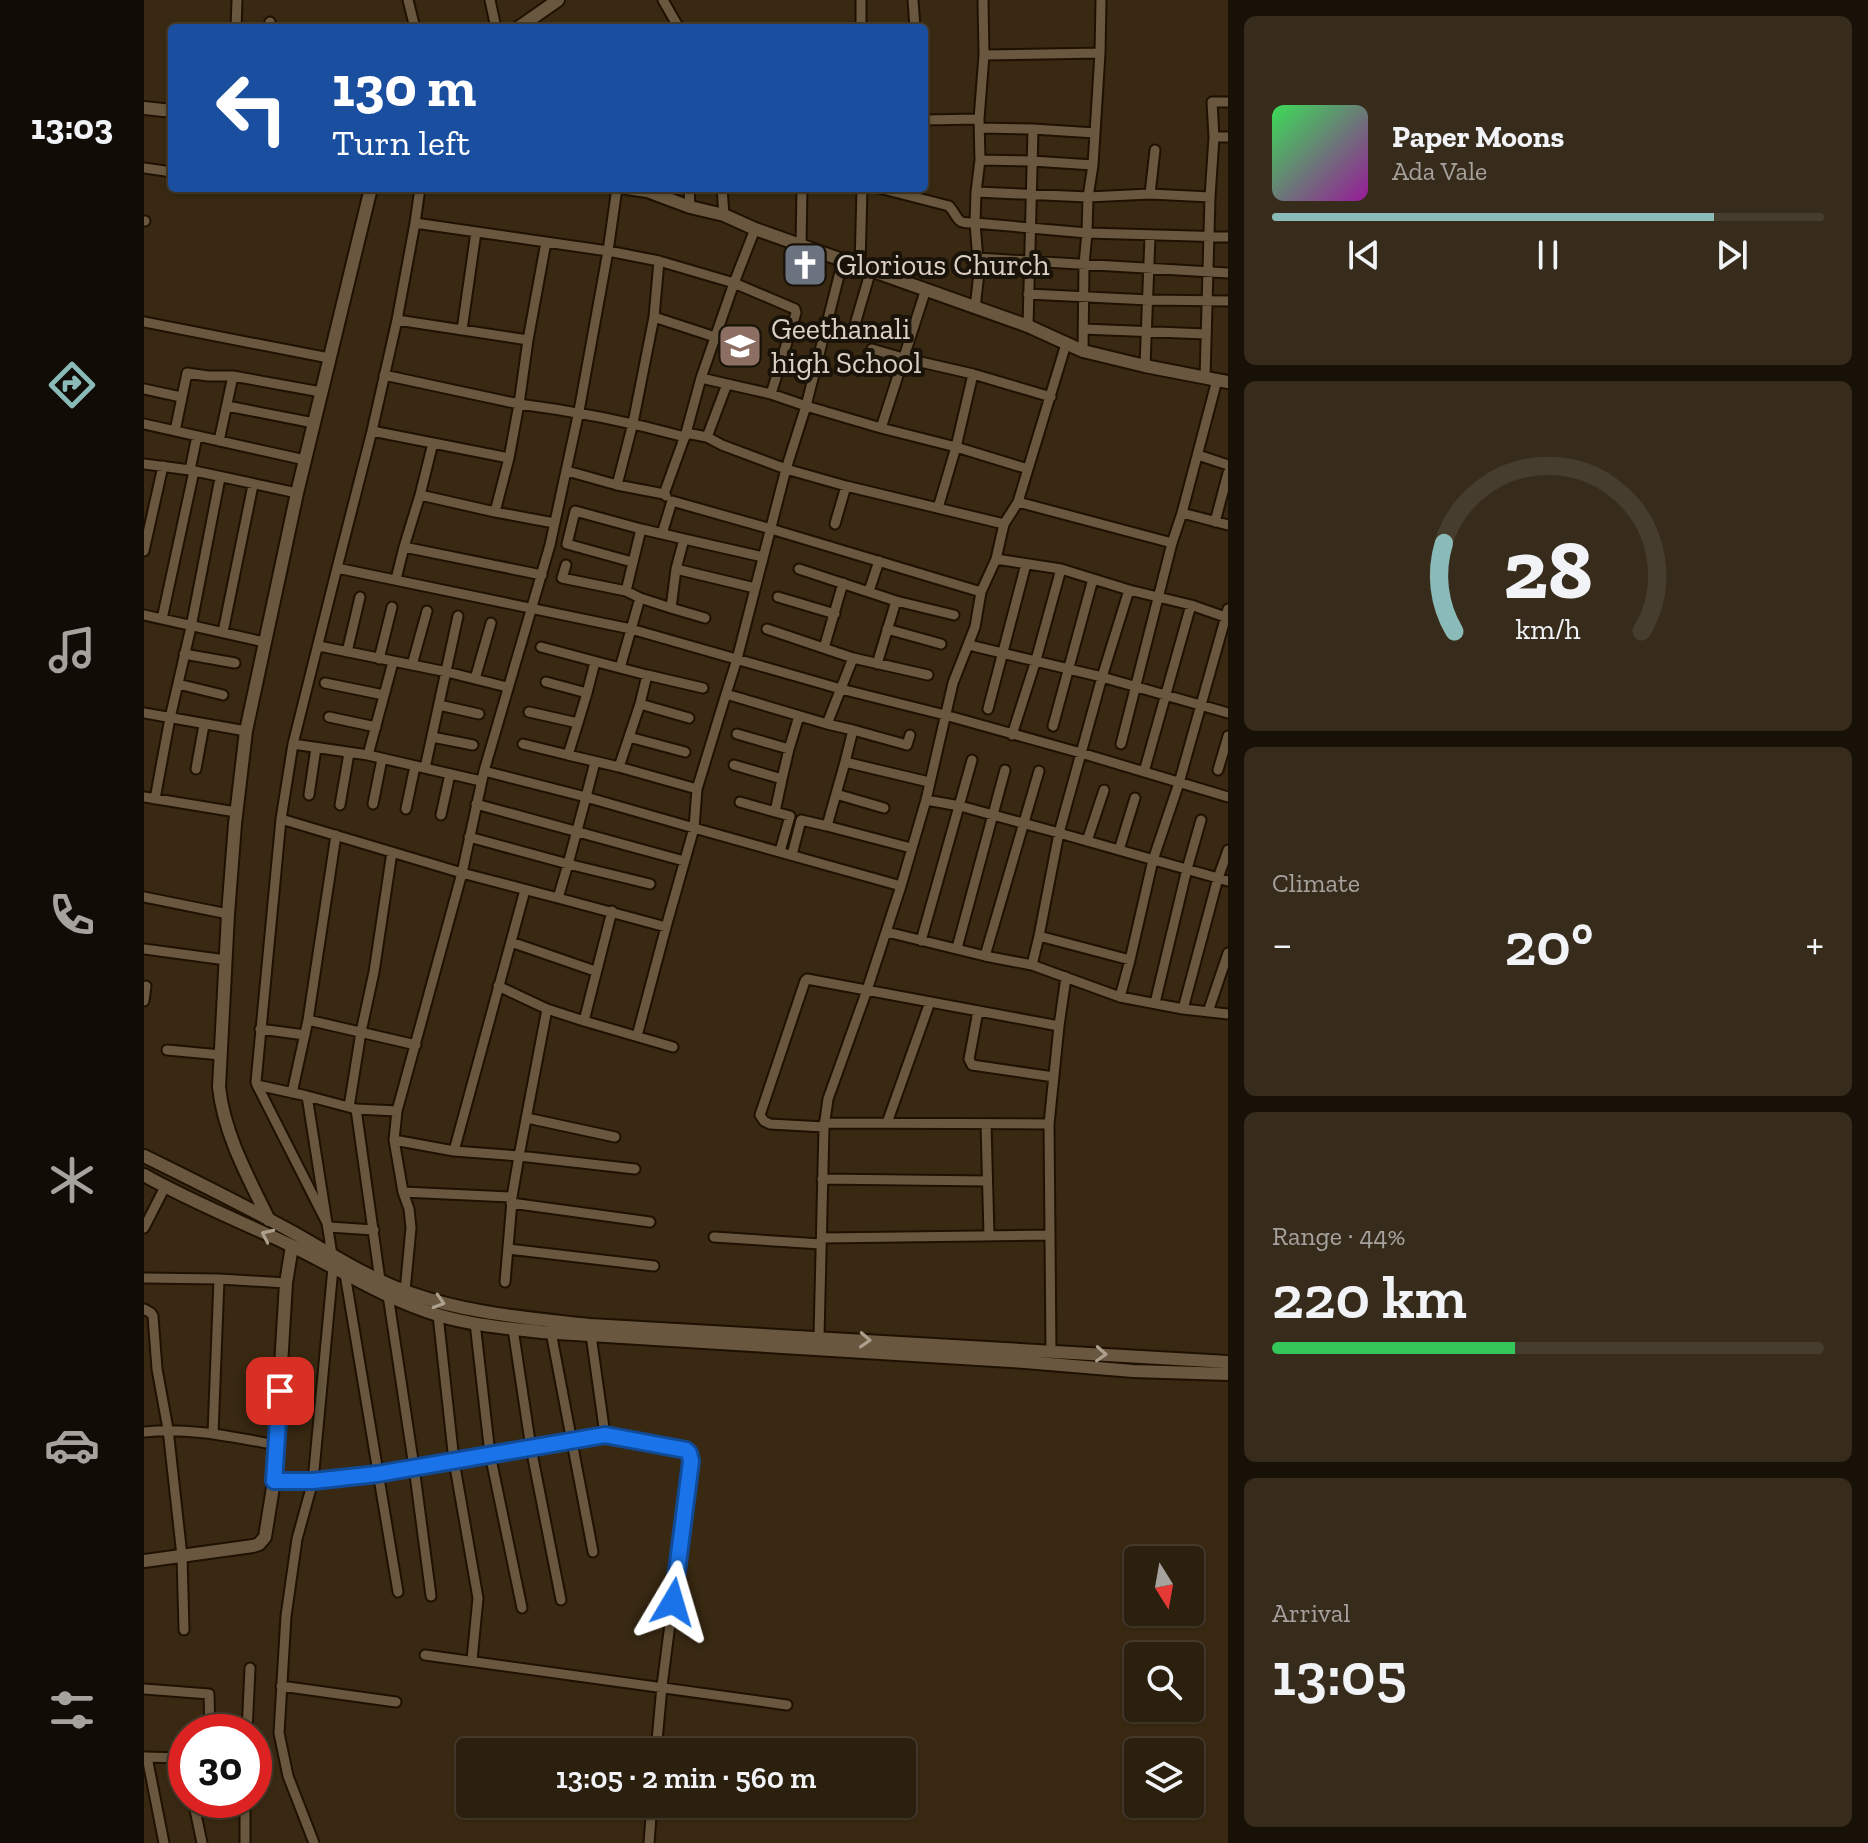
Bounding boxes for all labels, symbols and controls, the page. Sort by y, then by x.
text: 130 m [332,53,476,120]
icon: left [200,56,304,160]
text: 13:03 [31,105,113,148]
text: Paper Moons [1392,119,1564,155]
text: Turn left [332,121,470,164]
text: Ada Vale [1392,155,1487,187]
icon: previous [1342,233,1386,277]
icon: pause [1526,233,1570,277]
icon: next [1710,233,1754,277]
church icon: Glorious Church [781,241,829,289]
place label: Glorious Church [836,247,1050,283]
place label: Geethanali high School [771,311,921,381]
school or university icon: Geethanali high School [716,322,764,370]
icon: directions [44,357,100,413]
text: 28 [1503,519,1593,619]
text: km/h [1515,612,1581,646]
icon: music [44,622,100,678]
text: Climate [1272,867,1360,899]
icon: phone [44,887,100,943]
text: 20° [1505,908,1593,980]
text: − [1272,917,1293,970]
text: + [1805,917,1824,970]
icon: climate [44,1152,100,1208]
text: Range · 44% [1272,1220,1405,1252]
one-way arrow [261,1229,276,1245]
text: 220 km [1272,1261,1467,1333]
one-way arrow [432,1293,446,1309]
one-way arrow [859,1331,872,1348]
one-way arrow [1095,1346,1108,1363]
pin [246,1357,314,1425]
icon: arrive [258,1369,302,1413]
icon: car [44,1417,100,1473]
north arrow [1124,1546,1204,1626]
map controls [1124,1546,1204,1818]
position arrow [631,1560,715,1644]
text: Arrival [1272,1597,1350,1629]
text: 13:05 [1272,1638,1407,1710]
button: search [1124,1642,1204,1722]
icon: filters [44,1682,100,1738]
speed limit sign: 30 [168,1714,272,1818]
button: layers [1124,1738,1204,1818]
text: 13:05 · 2 min · 560 m [556,1760,816,1796]

